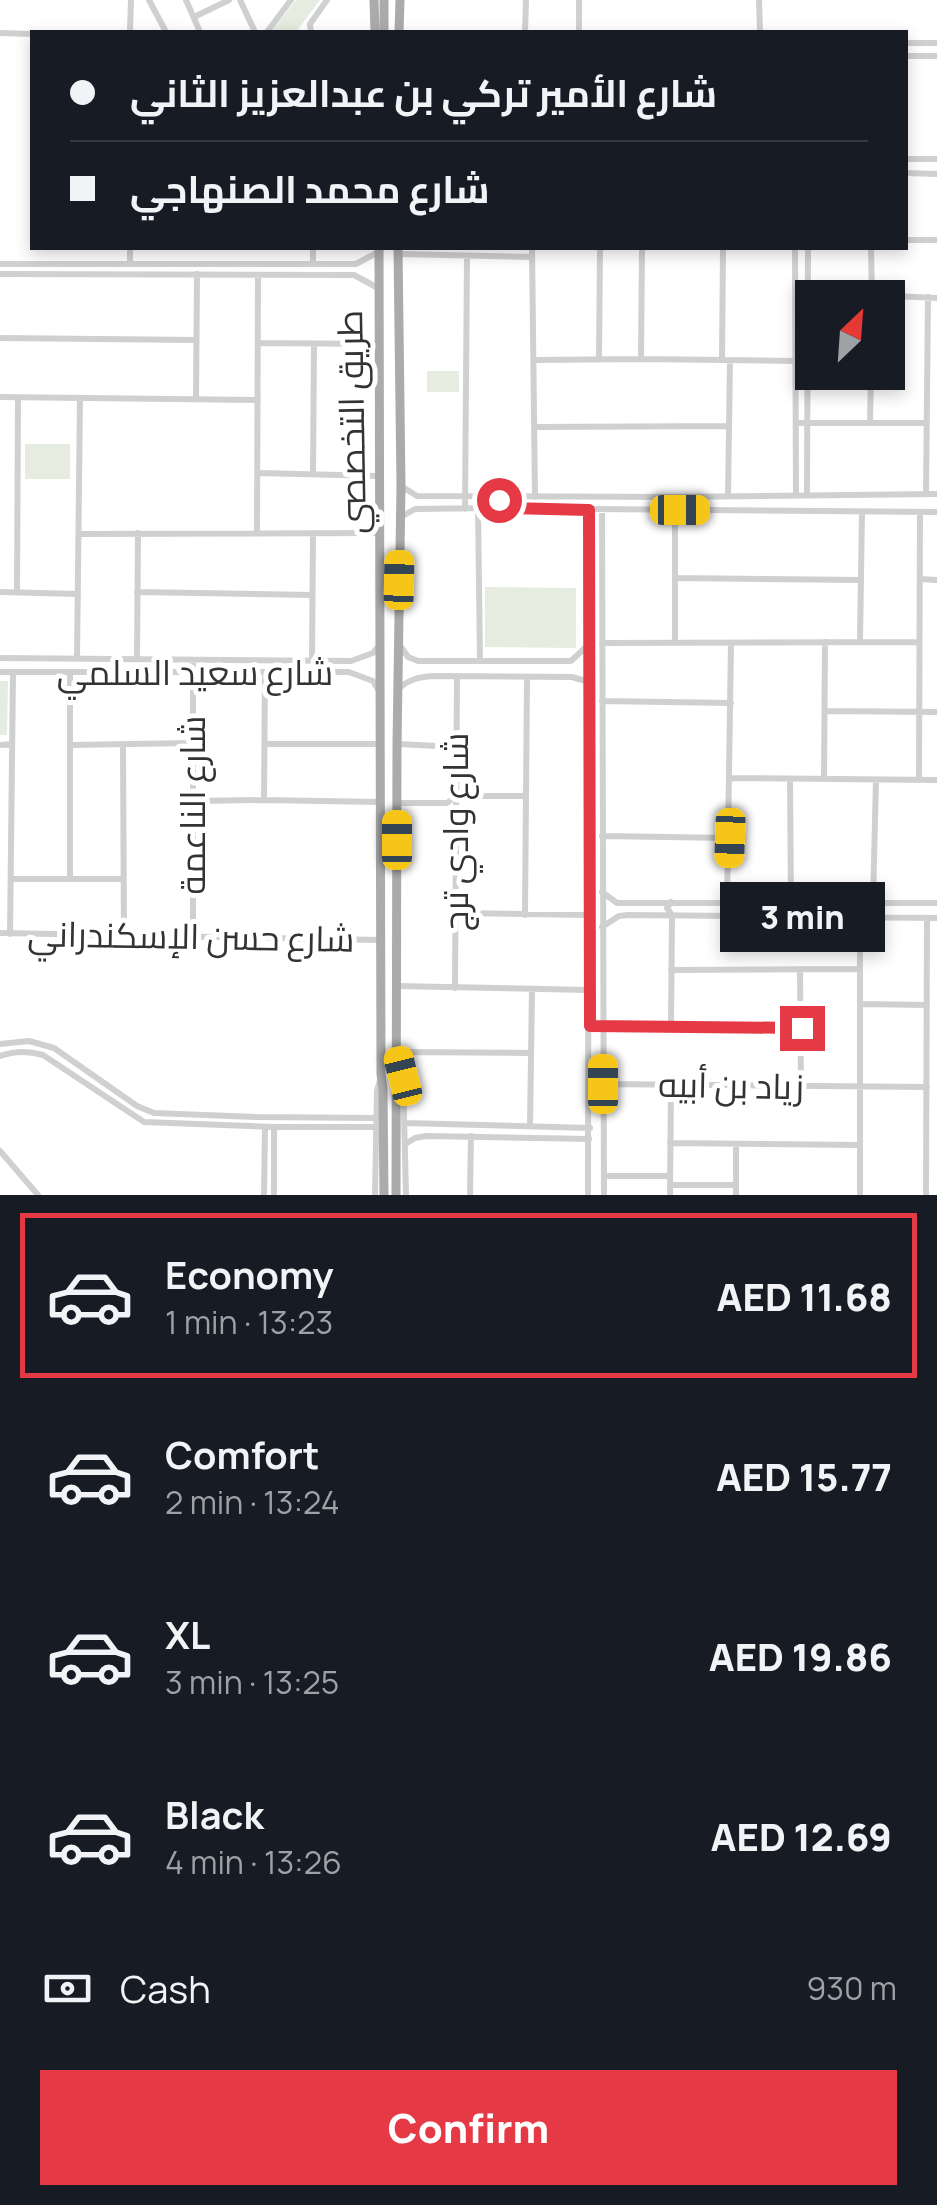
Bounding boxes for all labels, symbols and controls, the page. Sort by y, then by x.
text: شارع الأمير تركي بن عبدالعزيز الثاني [130,66,717,118]
text: شارع محمد الصنهاجي [130,162,490,214]
north arrow [795,280,905,390]
map controls [795,280,905,390]
street label: طريق التخصصي [325,310,380,534]
route start [477,478,522,523]
car [650,495,710,525]
car [383,550,415,610]
street label: شارع سعيد السلمي [57,648,333,700]
street label: شارع الناعمة [168,715,216,895]
street label: شارع وادي ترج [431,733,483,931]
car [714,807,746,869]
car [382,810,412,870]
callout: 3 min [720,883,884,953]
text: 3 min [760,895,845,939]
street label: شارع حسن الإسكندراني [27,909,355,967]
route end [780,1006,825,1051]
car [381,1043,425,1109]
car [588,1054,618,1114]
street label: زياد بن أبيه [658,1060,804,1110]
text: Economy [165,1248,334,1300]
icon: car [45,1251,135,1341]
text: AED 11.68 [717,1270,892,1322]
text: 1 min · 13:23 [165,1300,333,1344]
text: Comfort [165,1428,319,1480]
icon: car [45,1431,135,1521]
text: AED 15.77 [716,1450,892,1502]
text: 2 min · 13:24 [165,1480,340,1524]
text: XL [165,1608,210,1660]
icon: car [45,1611,135,1701]
text: AED 19.86 [709,1630,892,1682]
text: 3 min · 13:25 [165,1660,339,1704]
text: Black [165,1788,264,1840]
icon: car [45,1791,135,1881]
text: AED 12.69 [711,1810,892,1862]
text: 4 min · 13:26 [165,1840,342,1884]
icon: cash [40,1961,95,2016]
text: Cash [120,1962,211,2014]
text: 930 m [806,1966,897,2010]
button: Confirm [40,2070,897,2185]

